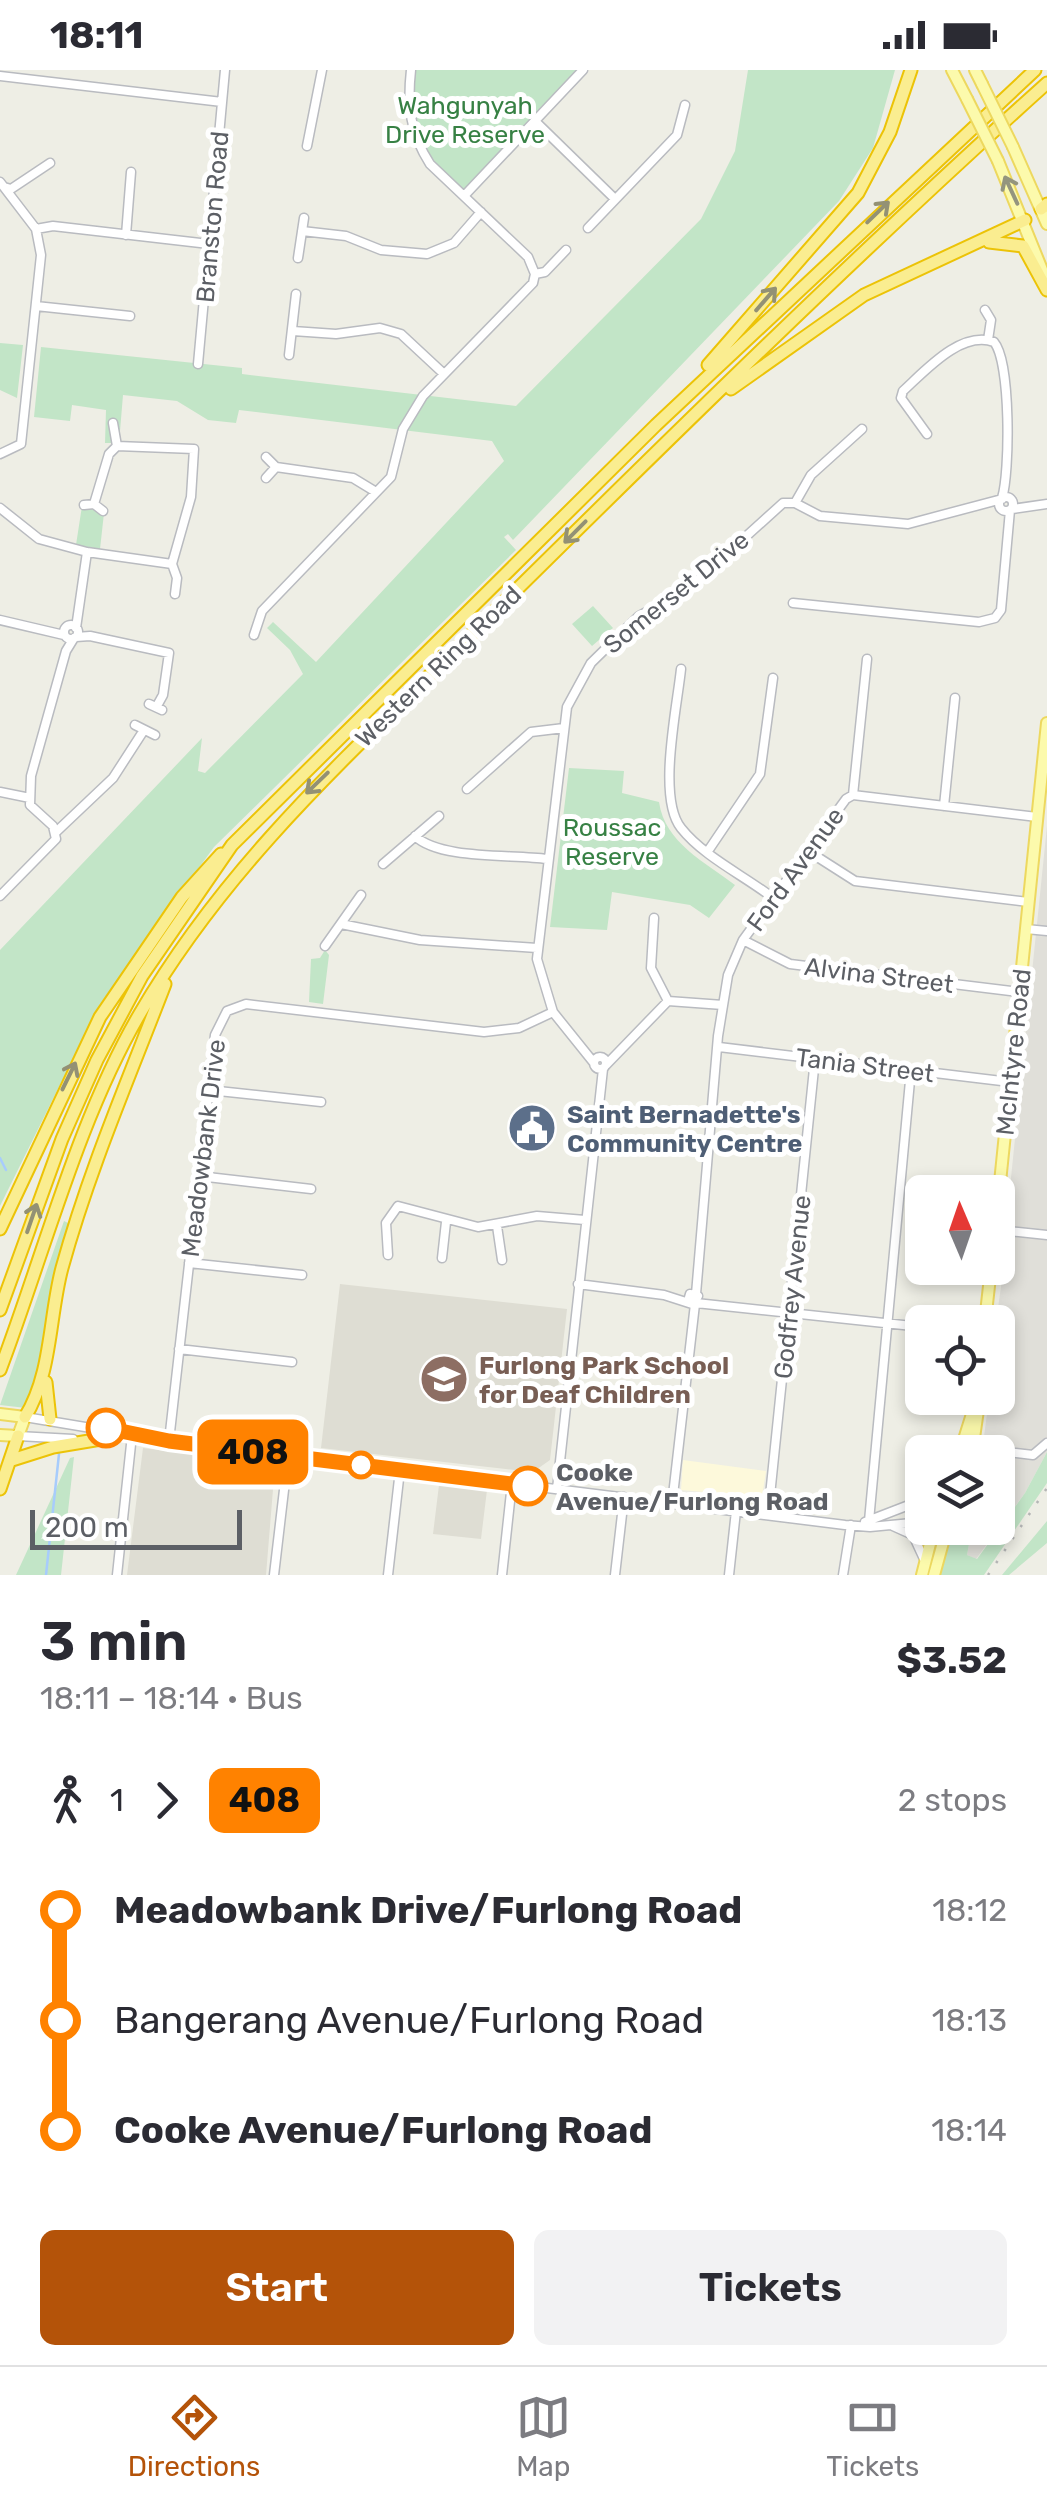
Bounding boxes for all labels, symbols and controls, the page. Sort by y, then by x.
text: 18:11 [50,12,143,58]
park label: Wahgunyah Drive Reserve [385,91,545,149]
street label: Branston Road [191,130,234,304]
one-way arrow [1001,175,1019,206]
one-way arrow [866,201,890,225]
one-way arrow [755,286,777,312]
one-way arrow [564,520,588,544]
street label: Somerset Drive [598,525,755,660]
street label: Western Ring Road [350,580,527,753]
one-way arrow [306,771,330,795]
street label: Ford Avenue [741,802,850,937]
park label: Roussac Reserve [563,813,661,871]
street label: Alvina Street [803,952,955,999]
street label: McIntyre Road [990,967,1037,1137]
street label: Meadowbank Drive [176,1037,231,1259]
street label: Tania Street [794,1043,936,1088]
one-way arrow [61,1062,80,1092]
place label: Saint Bernadette's Community Centre [567,1100,802,1158]
public building icon: Saint Bernadette's Community Centre [506,1102,558,1154]
north arrow [905,1175,1015,1285]
map controls [905,1175,1015,1545]
street label: Godfrey Avenue [768,1194,817,1380]
one-way arrow [25,1203,43,1235]
button: locate [905,1305,1015,1415]
place label: Furlong Park School for Deaf Children [479,1351,729,1409]
school or university icon: Furlong Park School for Deaf Children [418,1353,470,1405]
unlabelled marker [87,1409,125,1447]
line badge: 408 [196,1420,310,1484]
text: 408 [217,1431,289,1473]
button: layers [905,1435,1015,1545]
unlabelled marker [348,1452,374,1478]
place label: Cooke Avenue/Furlong Road [556,1458,829,1516]
marker: Cooke Avenue/Furlong Road [509,1467,547,1505]
scale bar [30,1505,242,1550]
text: 200 m [45,1511,129,1544]
text: 3 min [40,1609,187,1674]
text: $3.52 [897,1637,1007,1683]
text: 18:11 – 18:14 · Bus [40,1679,303,1717]
icon: walk [40,1773,95,1828]
icon: forward [139,1773,194,1828]
text: 408 [229,1779,300,1821]
text: 1 [110,1781,124,1819]
text: 2 stops [898,1781,1007,1819]
text: Meadowbank Drive/Furlong Road [114,1887,742,1933]
text: 18:12 [932,1891,1007,1929]
text: Bangerang Avenue/Furlong Road [114,1997,704,2043]
text: 18:13 [932,2001,1007,2039]
text: Cooke Avenue/Furlong Road [114,2107,652,2153]
text: 18:14 [931,2111,1007,2149]
button: Start [40,2230,514,2345]
button: Tickets [534,2230,1007,2345]
tab: Directions [128,2390,260,2483]
tab: Map [516,2390,571,2483]
tab: Tickets [826,2390,919,2483]

